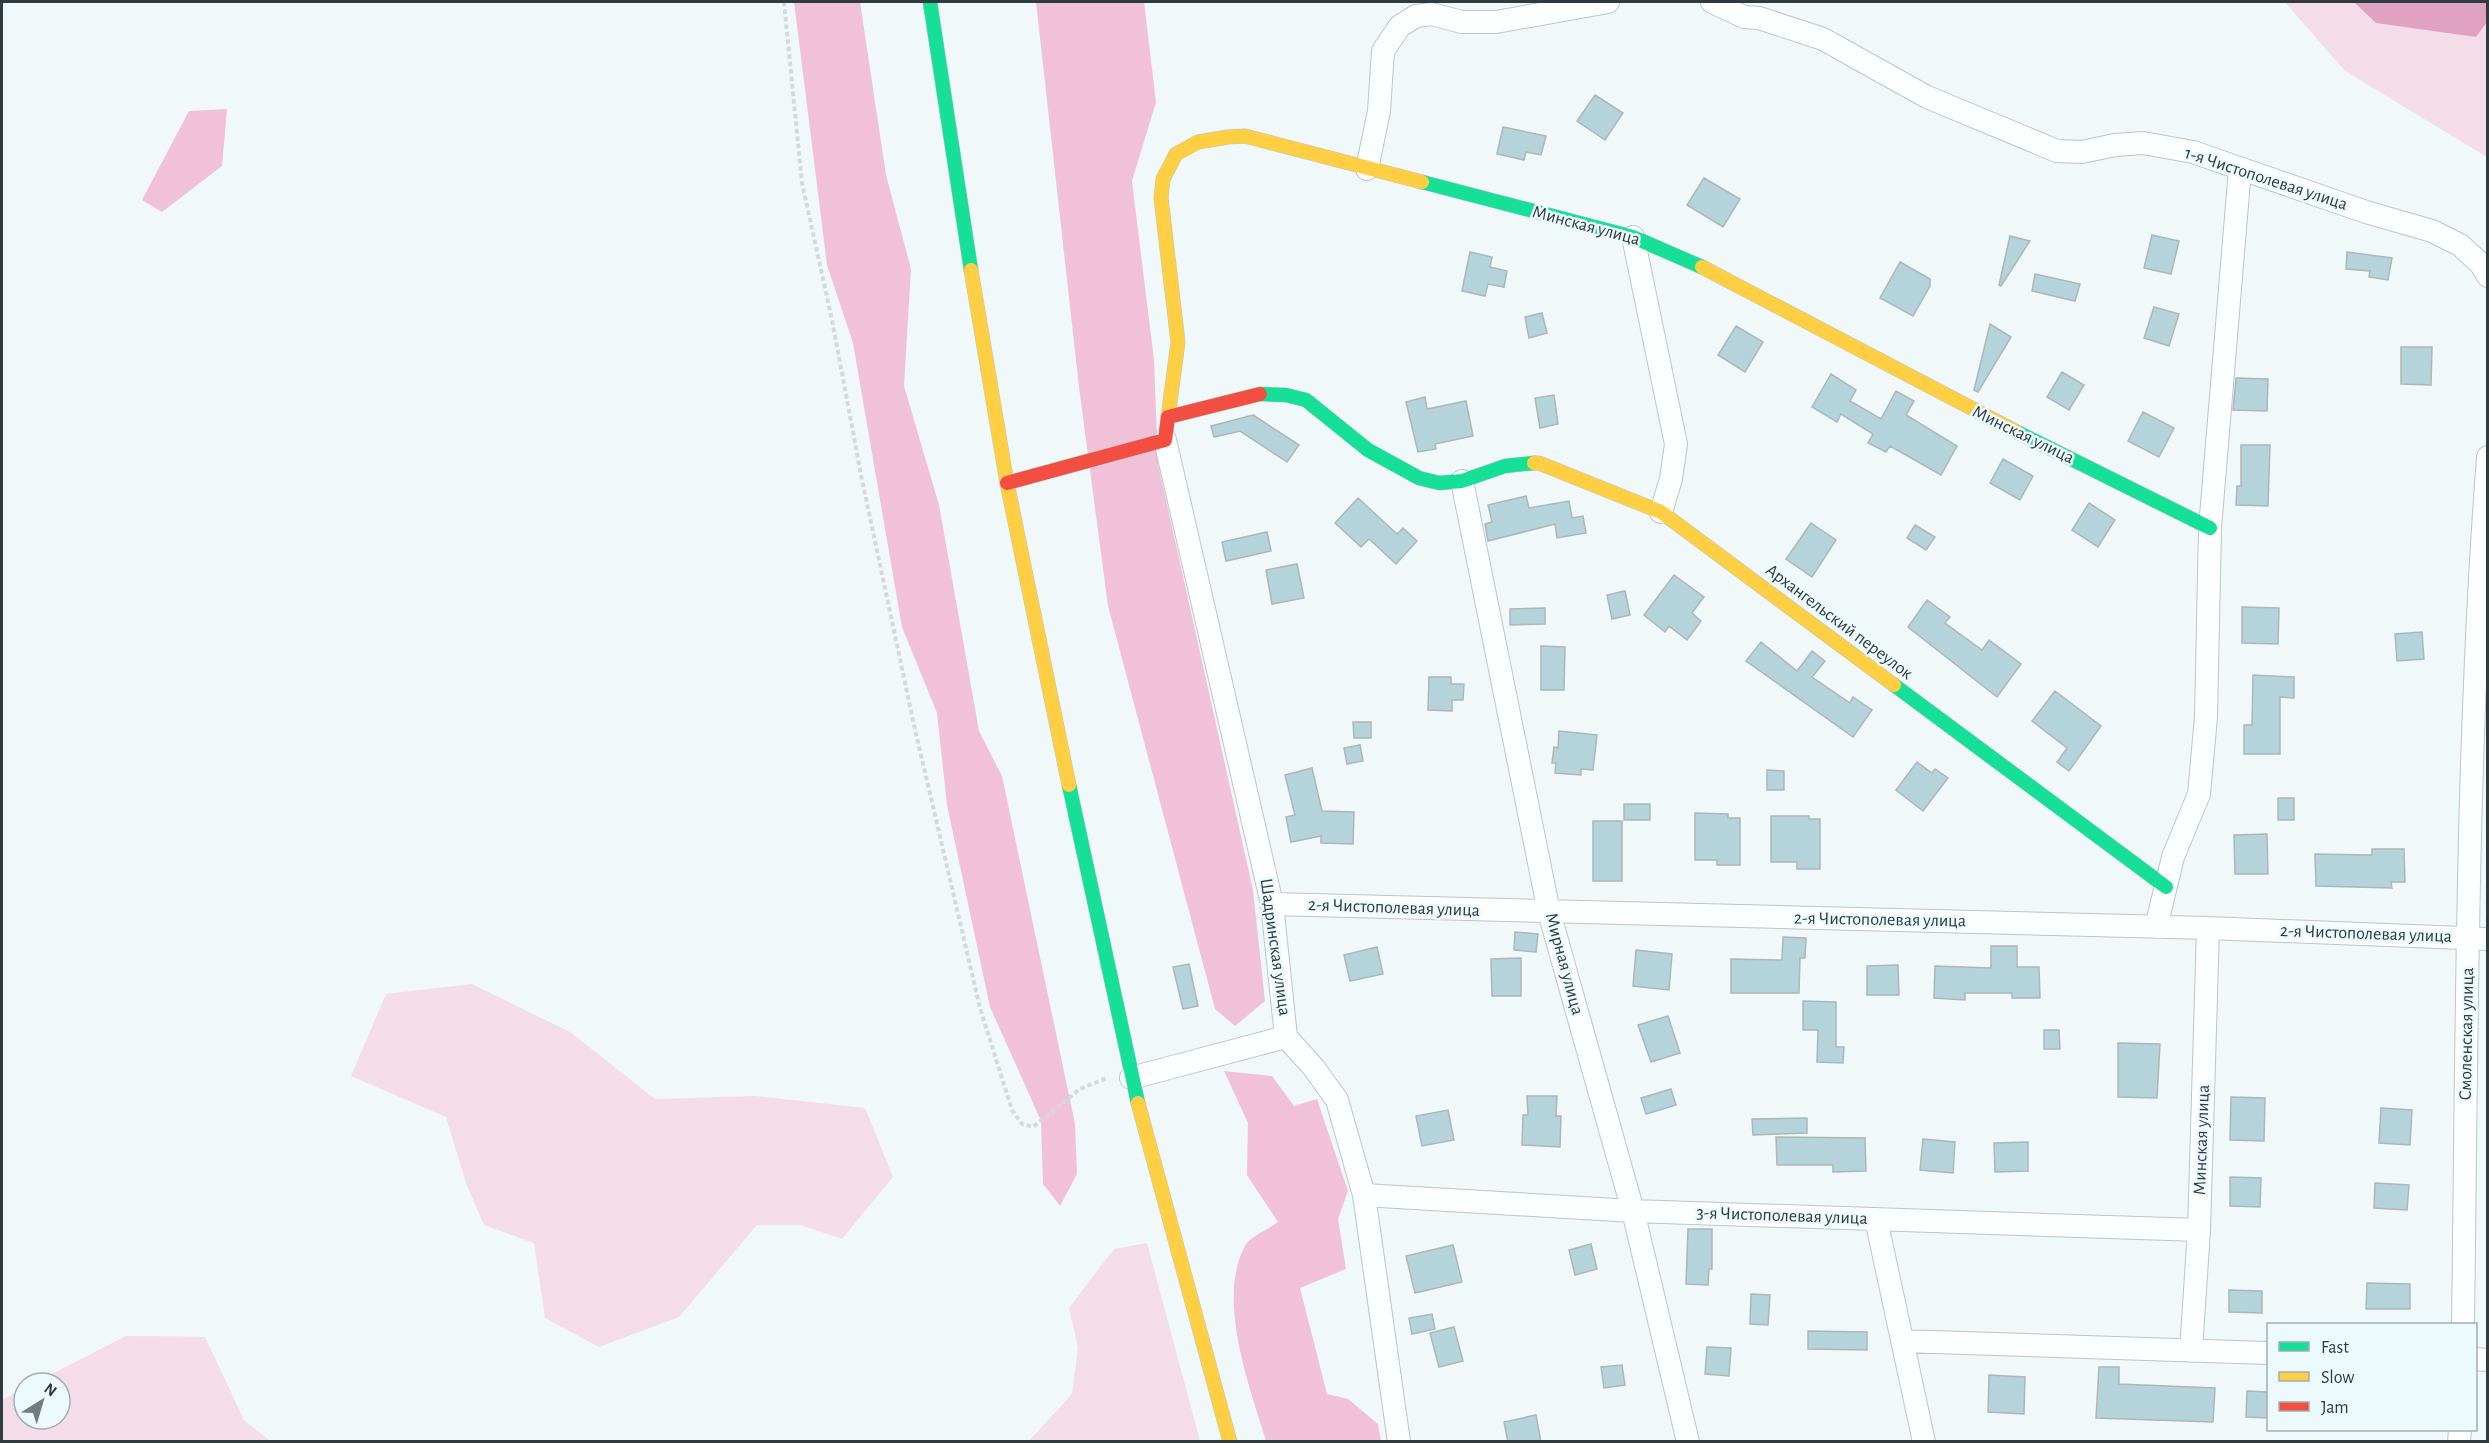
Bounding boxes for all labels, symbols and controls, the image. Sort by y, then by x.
street label: 1-я Чистополевая улица [2182,144,2350,214]
street label: Минская улица [1530,203,1642,249]
street label: Минская улица [1969,403,2077,467]
street label: Архангельский переулок [1762,561,1916,683]
street label: Шадринская улица [1256,877,1294,1017]
street label: 2-я Чистополевая улица [1308,896,1480,920]
street label: 2-я Чистополевая улица [1794,909,1966,931]
street label: Мирная улица [1542,911,1586,1017]
street label: 2-я Чистополевая улица [2280,922,2452,946]
street label: Смоленская улица [2457,967,2477,1101]
street label: Минская улица [2191,1084,2213,1196]
street label: 3-я Чистополевая улица [1696,1204,1868,1228]
legend [2267,1323,2477,1431]
text: Fast [2321,1339,2349,1357]
text: Slow [2321,1369,2354,1387]
north arrow [12,1371,72,1431]
text: N [41,1380,60,1400]
text: Jam [2321,1399,2349,1417]

